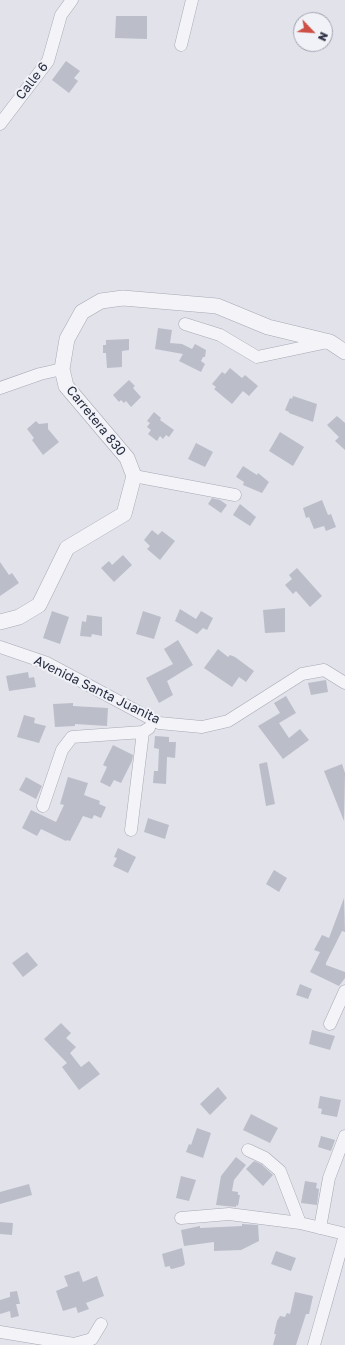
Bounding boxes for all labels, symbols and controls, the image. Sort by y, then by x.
north arrow [293,12,333,52]
text: N [316,30,331,43]
street label: Calle 6 [13,59,51,103]
street label: Carretera 830 [63,383,129,459]
street label: Avenida Santa Juanita [31,653,163,727]

